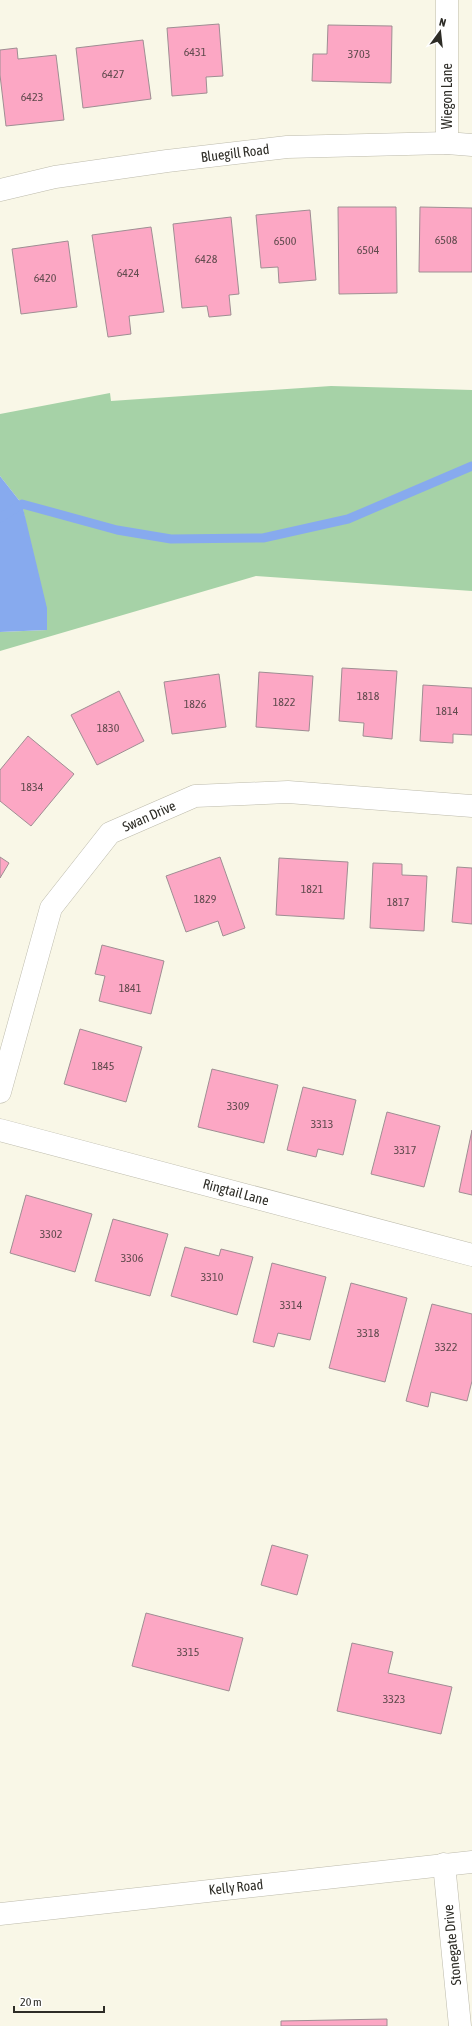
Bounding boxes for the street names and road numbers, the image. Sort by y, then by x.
street label: Wiegon Lane [439,63,455,129]
street label: Bluegill Road [200,141,270,165]
street label: Swan Drive [120,797,178,835]
street label: Ringtail Lane [201,1176,271,1208]
street label: Kelly Road [208,1876,264,1898]
street label: Stonegate Drive [440,1904,464,1986]

